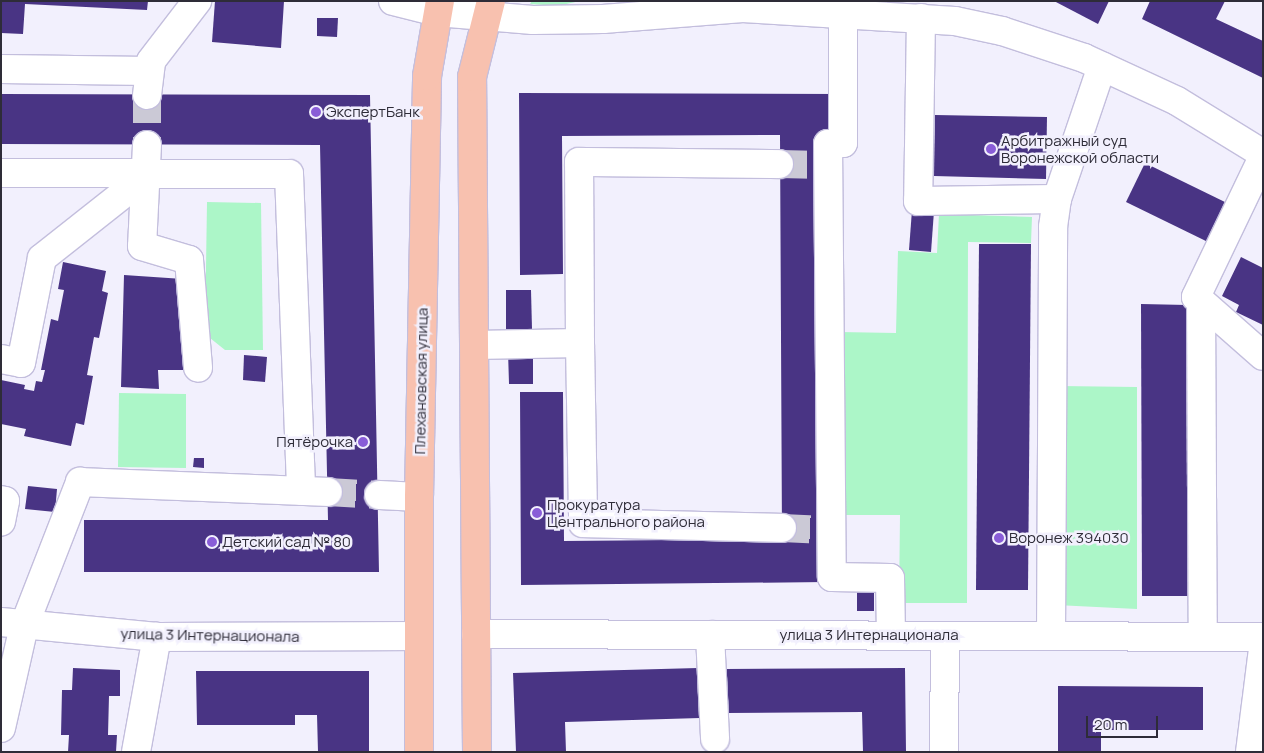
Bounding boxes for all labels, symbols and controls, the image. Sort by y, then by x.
place label: ЭкспертБанк [326,103,420,121]
marker: ЭкспертБанк [310,106,322,118]
place label: Арбитражный суд Воронежской области [1001,131,1159,166]
marker: Арбитражный суд Воронежской области [985,143,997,155]
street label: Плехановская улица [411,307,431,455]
place label: Пятёрочка [276,433,353,451]
marker: Пятёрочка [357,436,369,448]
place label: Прокуратура Центрального района [547,495,705,530]
marker: Прокуратура Центрального района [531,507,543,519]
place label: Воронеж 394030 [1009,529,1129,547]
marker: Воронеж 394030 [993,532,1005,544]
place label: Детский сад № 80 [222,533,351,551]
marker: Детский сад № 80 [206,536,218,548]
street label: улица 3 Интернационала [120,624,300,646]
street label: улица 3 Интернационала [779,626,959,644]
scale bar [1089,706,1162,738]
text: 20 m [1094,714,1127,735]

